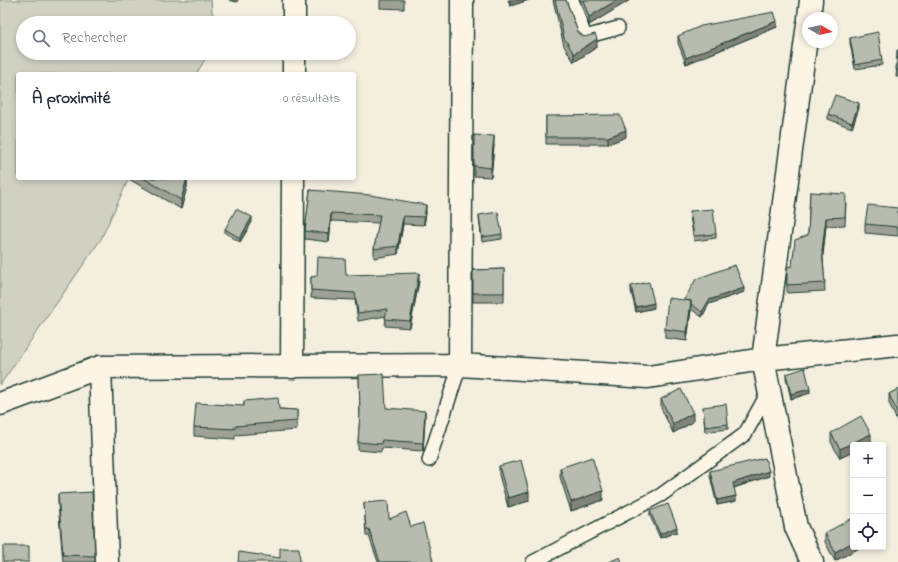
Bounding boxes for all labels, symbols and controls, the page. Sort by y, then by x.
north arrow [802,12,838,48]
search box [16,16,356,60]
icon: search [30,27,52,49]
text: Rechercher [62,27,127,49]
text: À proximité [32,86,110,111]
text: 0 résultats [283,89,340,108]
map controls [850,442,886,550]
button: + [850,442,886,478]
button: − [850,478,886,514]
button: locate [850,514,886,550]

